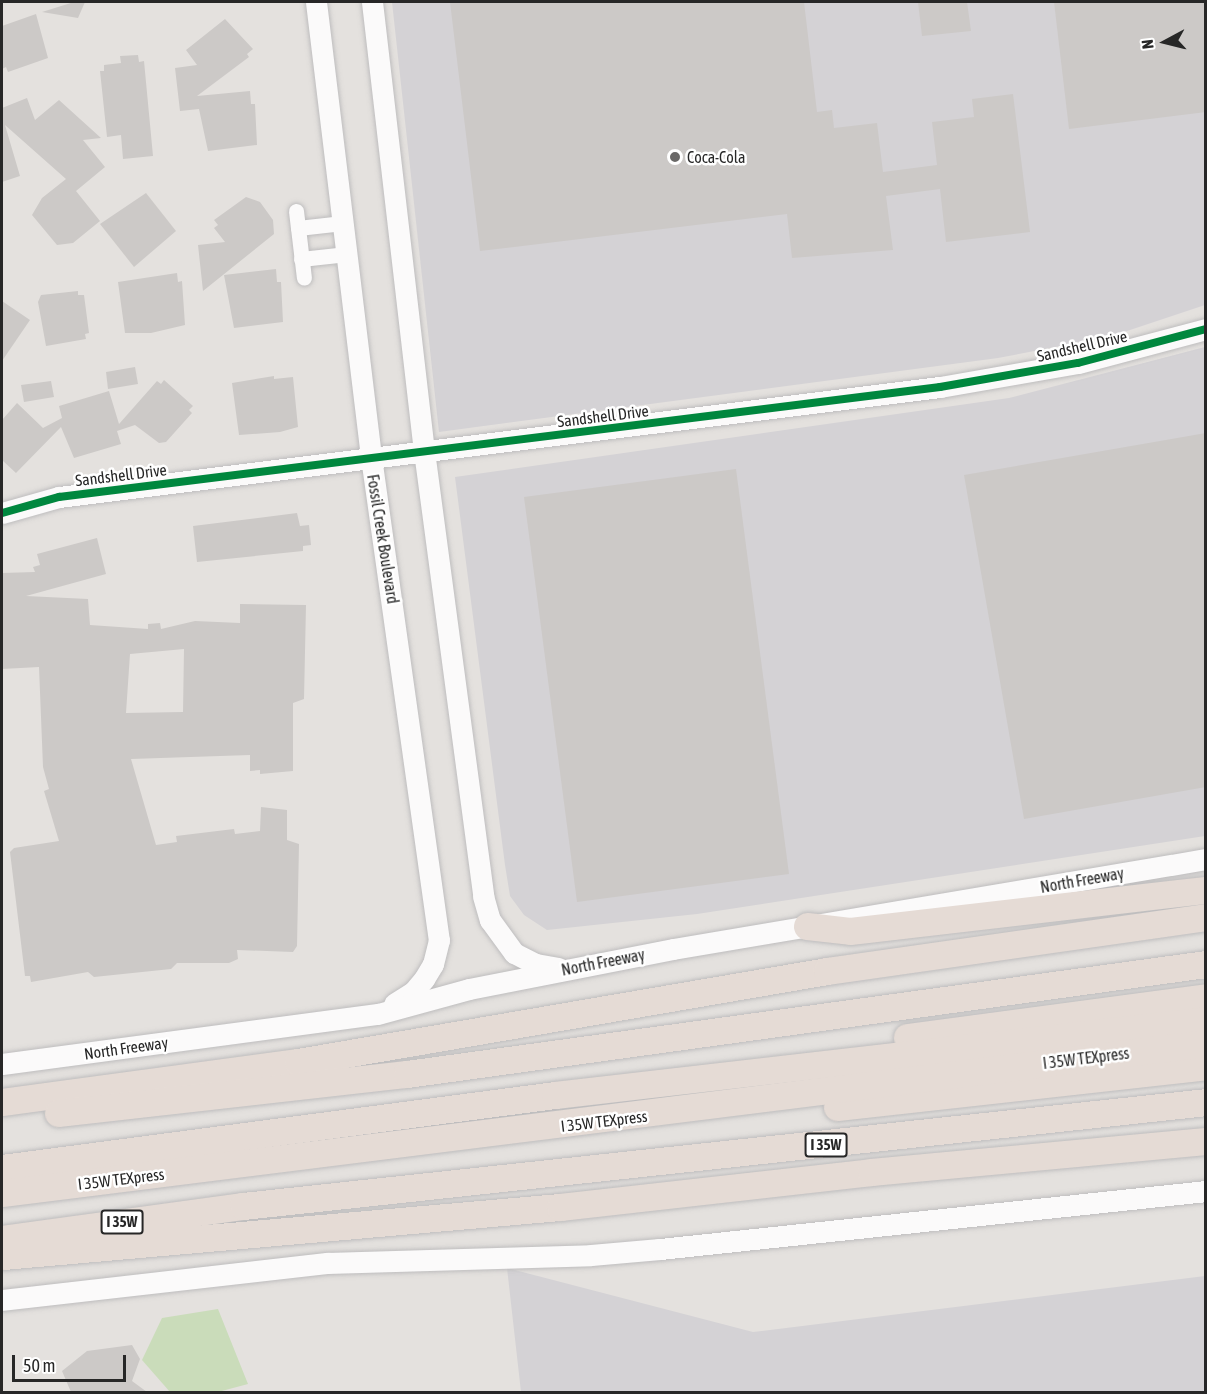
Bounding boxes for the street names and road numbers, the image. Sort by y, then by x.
street label: Sandshell Drive [1035,326,1129,366]
street label: Sandshell Drive [556,401,650,431]
street label: Sandshell Drive [74,460,168,490]
street label: Fossil Creek Boulevard [363,473,403,605]
street label: North Freeway [1039,863,1125,897]
street label: North Freeway [560,945,646,979]
street label: North Freeway [83,1033,169,1063]
street label: I 35W TEXpress [1042,1043,1130,1073]
street label: I 35W TEXpress [560,1106,648,1136]
road number: I 35W [804,1133,848,1157]
street label: I 35W TEXpress [77,1164,165,1194]
road number: I 35W [100,1210,144,1234]

